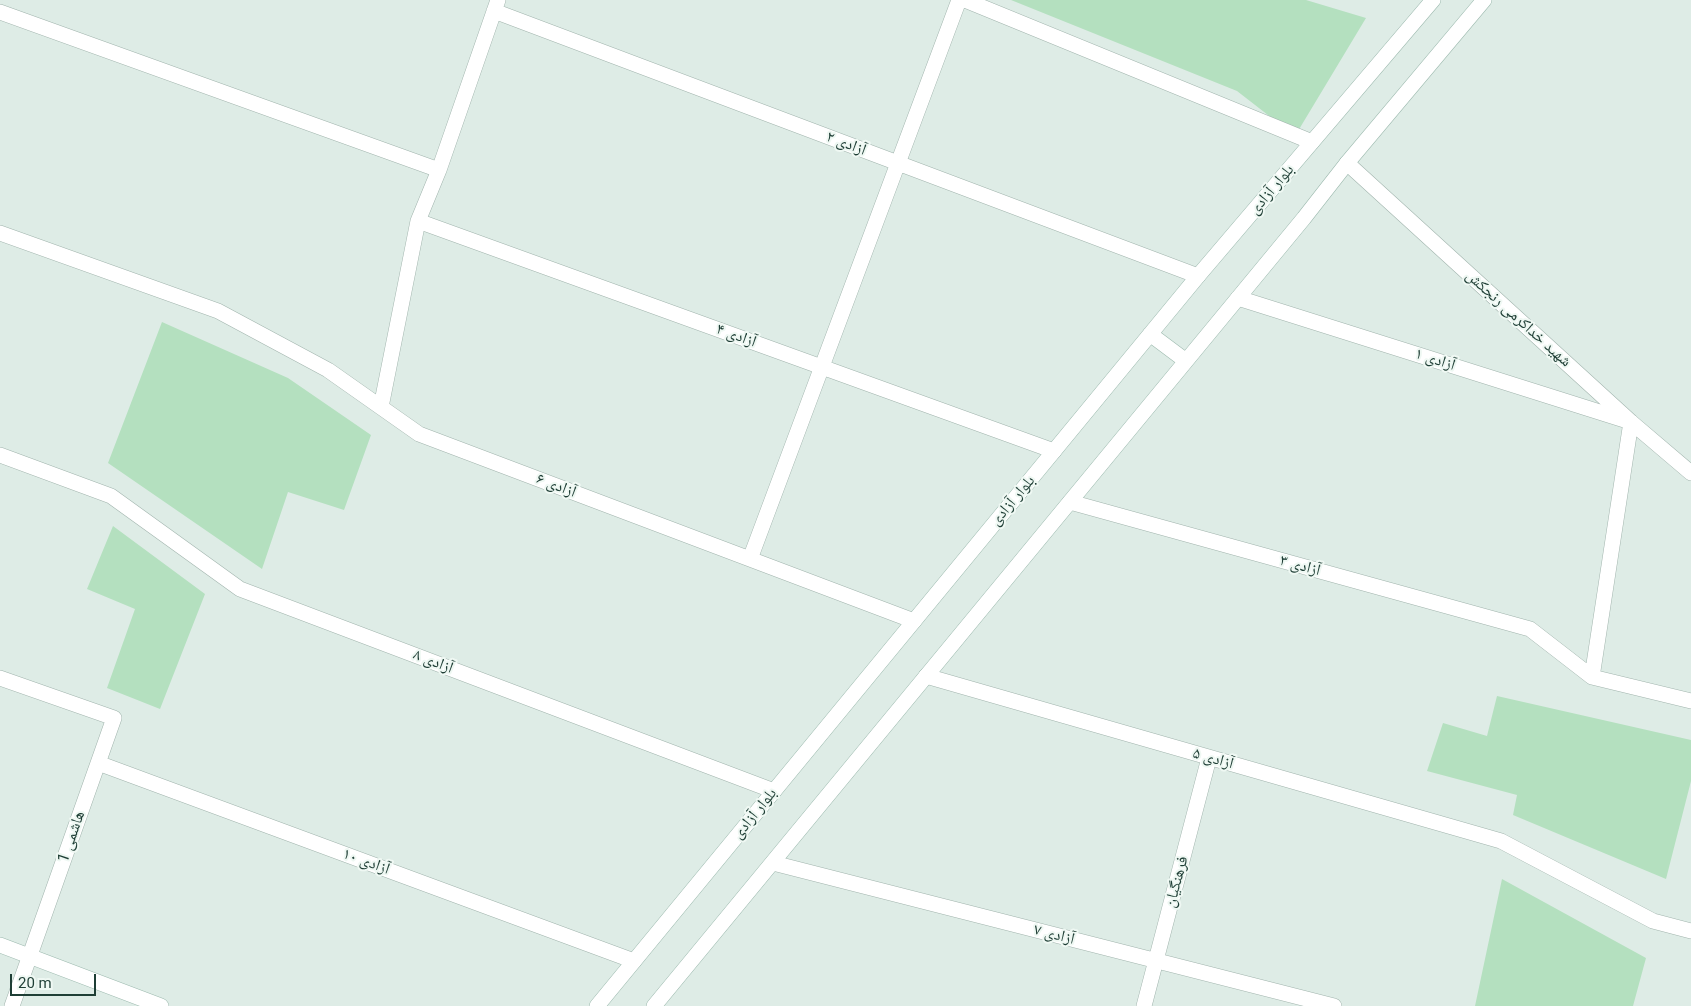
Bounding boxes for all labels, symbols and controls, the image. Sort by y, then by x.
street label: آزادی ۲ [823,128,869,160]
street label: بلوار آزادی [1245,161,1299,219]
street label: شهید خداکرمی رنجکش [1461,266,1575,372]
street label: آزادی ۴ [713,320,759,352]
street label: آزادی ۱ [1412,344,1458,376]
street label: آزادی ۶ [533,470,579,502]
street label: بلوار آزادی [986,472,1040,530]
street label: آزادی ۳ [1277,551,1323,581]
street label: آزادی ۸ [410,646,456,678]
street label: آزادی ۵ [1190,744,1236,774]
street label: بلوار آزادی [729,785,781,843]
street label: هاشمی 1 [54,809,90,865]
street label: آزادی ۱۰ [340,845,392,879]
street label: فرهنگیان [1161,854,1193,910]
street label: آزادی ۷ [1032,921,1076,949]
scale bar [12,964,99,996]
text: 20 m [18,974,52,992]

